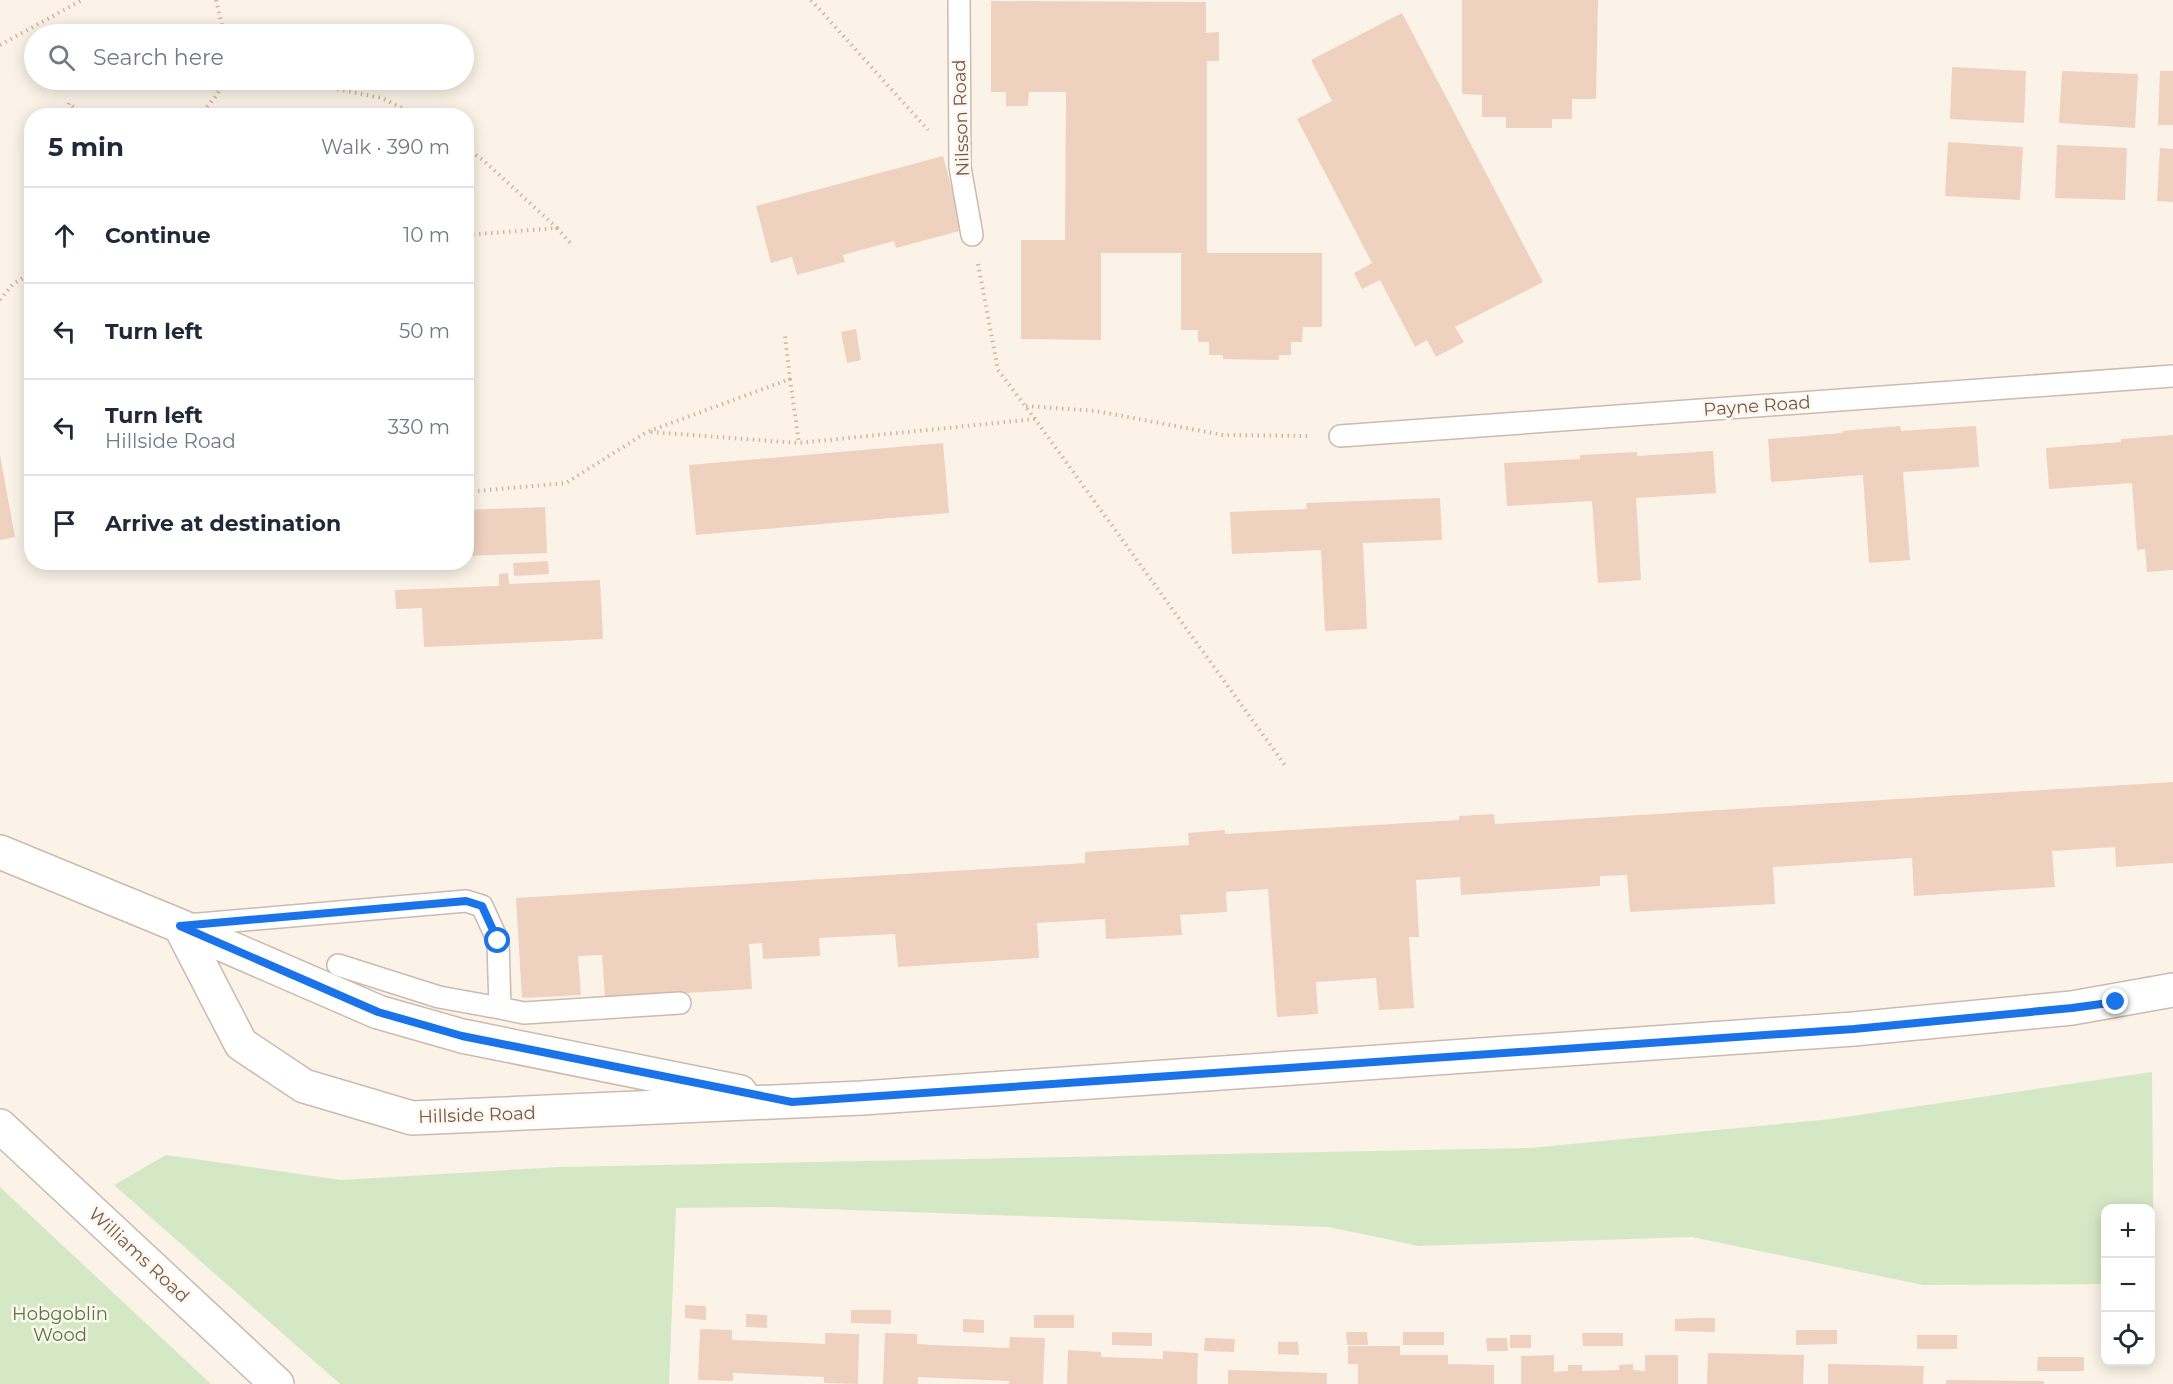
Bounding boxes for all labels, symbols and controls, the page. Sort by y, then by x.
search box [24,24,474,90]
icon: search [45,41,78,74]
text: Search here [93,44,224,71]
street label: Nilsson Road [948,59,974,177]
text: 5 min [48,131,124,163]
text: Walk · 390 m [321,135,450,159]
icon: ahead [48,219,81,252]
text: Continue [105,222,211,249]
text: 10 m [403,223,450,247]
icon: left [48,315,81,348]
text: Turn left [105,318,203,345]
text: 50 m [399,319,450,343]
street label: Payne Road [1703,391,1811,421]
text: Turn left [105,402,203,429]
icon: left [48,411,81,444]
text: 330 m [388,415,450,439]
text: Hillside Road [105,429,236,453]
icon: arrive [48,507,81,540]
text: Arrive at destination [105,510,341,537]
route start [484,927,510,953]
route end [2102,988,2128,1014]
street label: Hillside Road [418,1102,536,1128]
street label: Williams Road [84,1203,194,1307]
map controls [2101,1204,2155,1366]
button: + [2101,1204,2155,1258]
button: − [2101,1258,2155,1312]
park label: Hobgoblin Wood [12,1303,108,1346]
button: locate [2101,1312,2155,1366]

